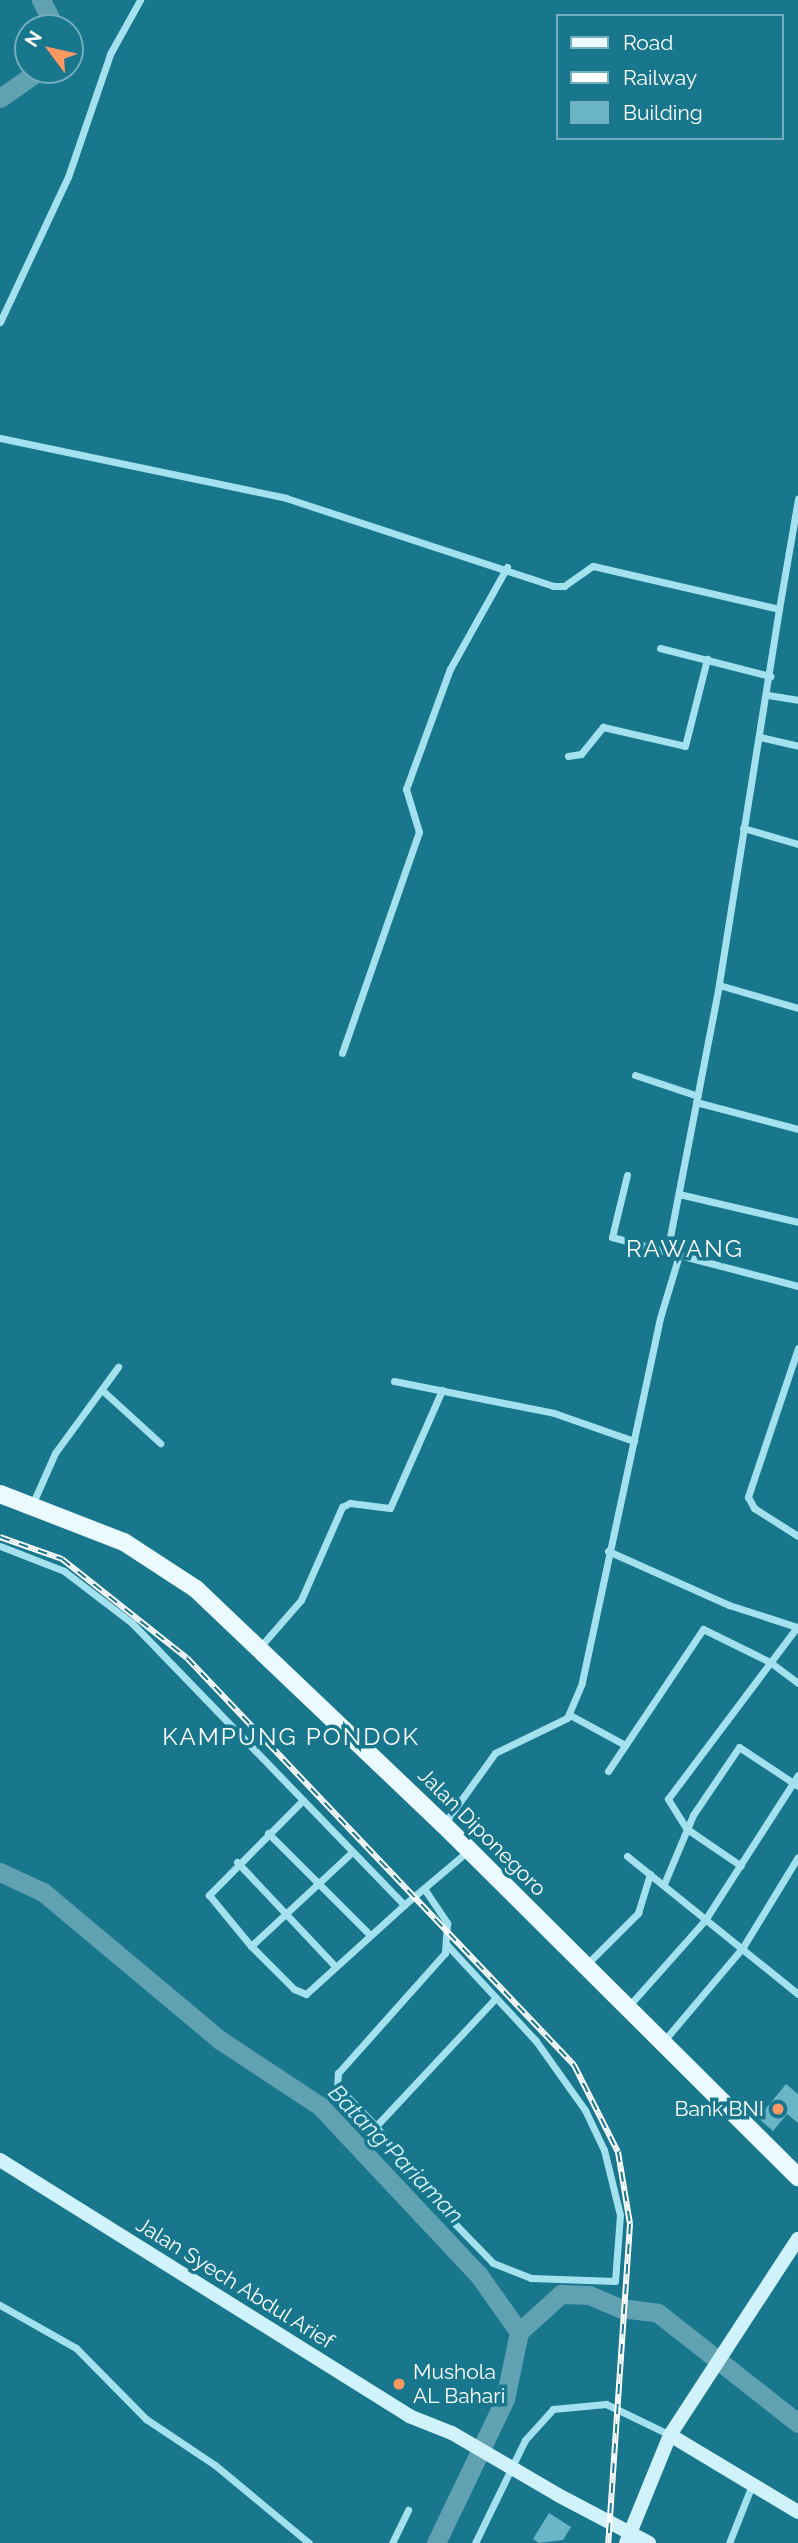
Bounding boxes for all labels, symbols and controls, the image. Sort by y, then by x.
north arrow [14,14,84,84]
legend [556,14,784,140]
text: N [20,27,46,51]
text: Road [623,30,673,55]
text: Railway [623,65,697,90]
text: Building [623,100,703,125]
district label: RAWANG [627,1235,743,1263]
district label: KAMPUNG PONDOK [164,1723,418,1751]
street label: Jalan Diponegoro [413,1763,551,1901]
water label: Batang Pariaman [323,2079,469,2229]
place label: Bank BNI [674,2096,764,2122]
marker: Bank BNI [770,2101,786,2117]
street label: Jalan Syech Abdul Arief [131,2211,339,2355]
place label: Mushola AL Bahari [413,2359,506,2409]
marker: Mushola AL Bahari [391,2376,407,2392]

